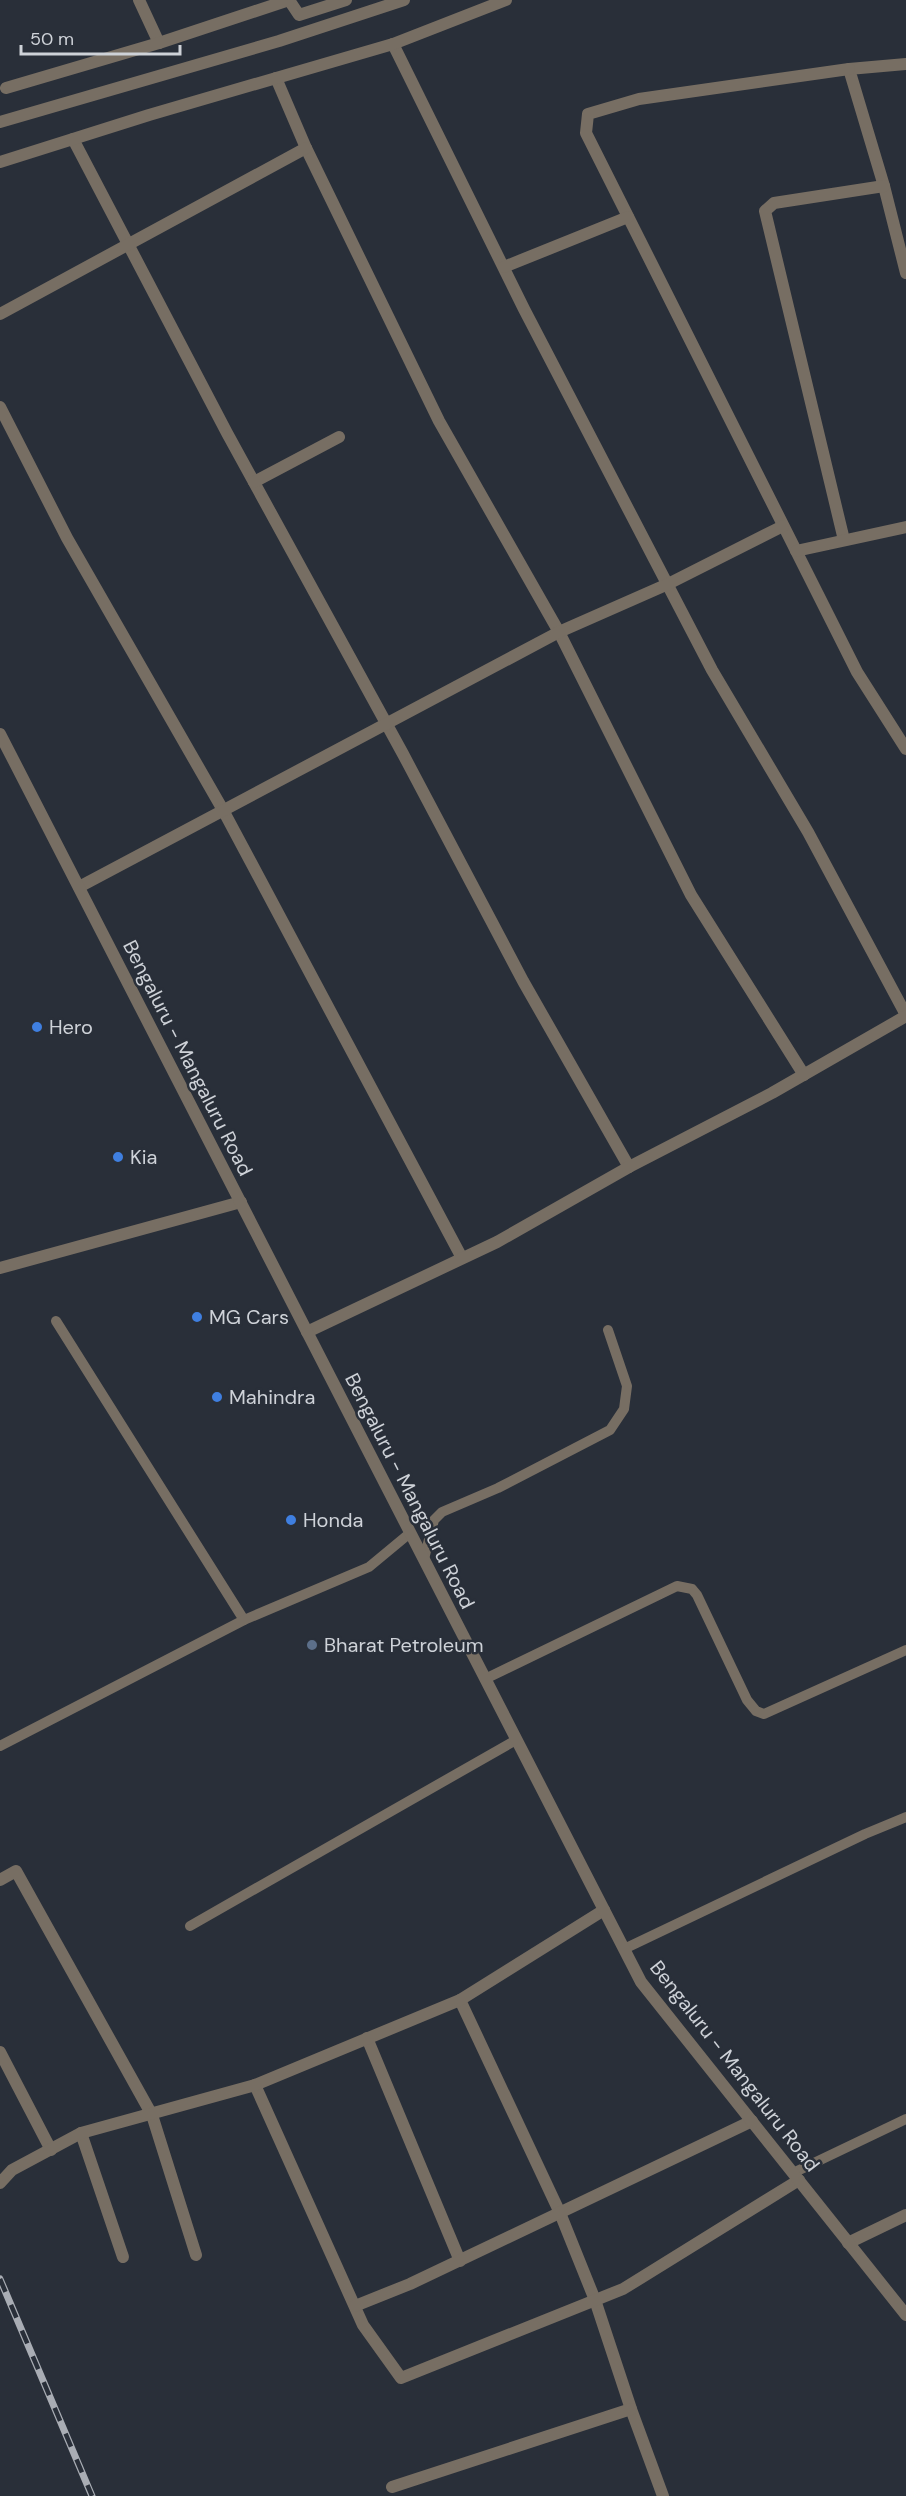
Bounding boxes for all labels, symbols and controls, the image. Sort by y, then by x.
scale bar [21,18,180,56]
text: 50 m [30,27,74,51]
street label: Bengaluru - Mangaluru Road [117,936,259,1180]
place label: Hero [49,1014,93,1040]
marker: Hero [30,1020,44,1034]
place label: Kia [130,1144,157,1170]
marker: Kia [111,1150,125,1164]
place label: MG Cars [209,1304,289,1330]
marker: MG Cars [190,1310,204,1324]
street label: Bengaluru - Mangaluru Road [339,1369,481,1613]
place label: Mahindra [229,1384,315,1410]
marker: Mahindra [210,1390,224,1404]
place label: Honda [303,1507,363,1533]
marker: Honda [284,1513,298,1527]
place label: Bharat Petroleum [324,1632,483,1658]
marker: Bharat Petroleum [305,1638,319,1652]
street label: Bengaluru - Mangaluru Road [644,1955,826,2177]

